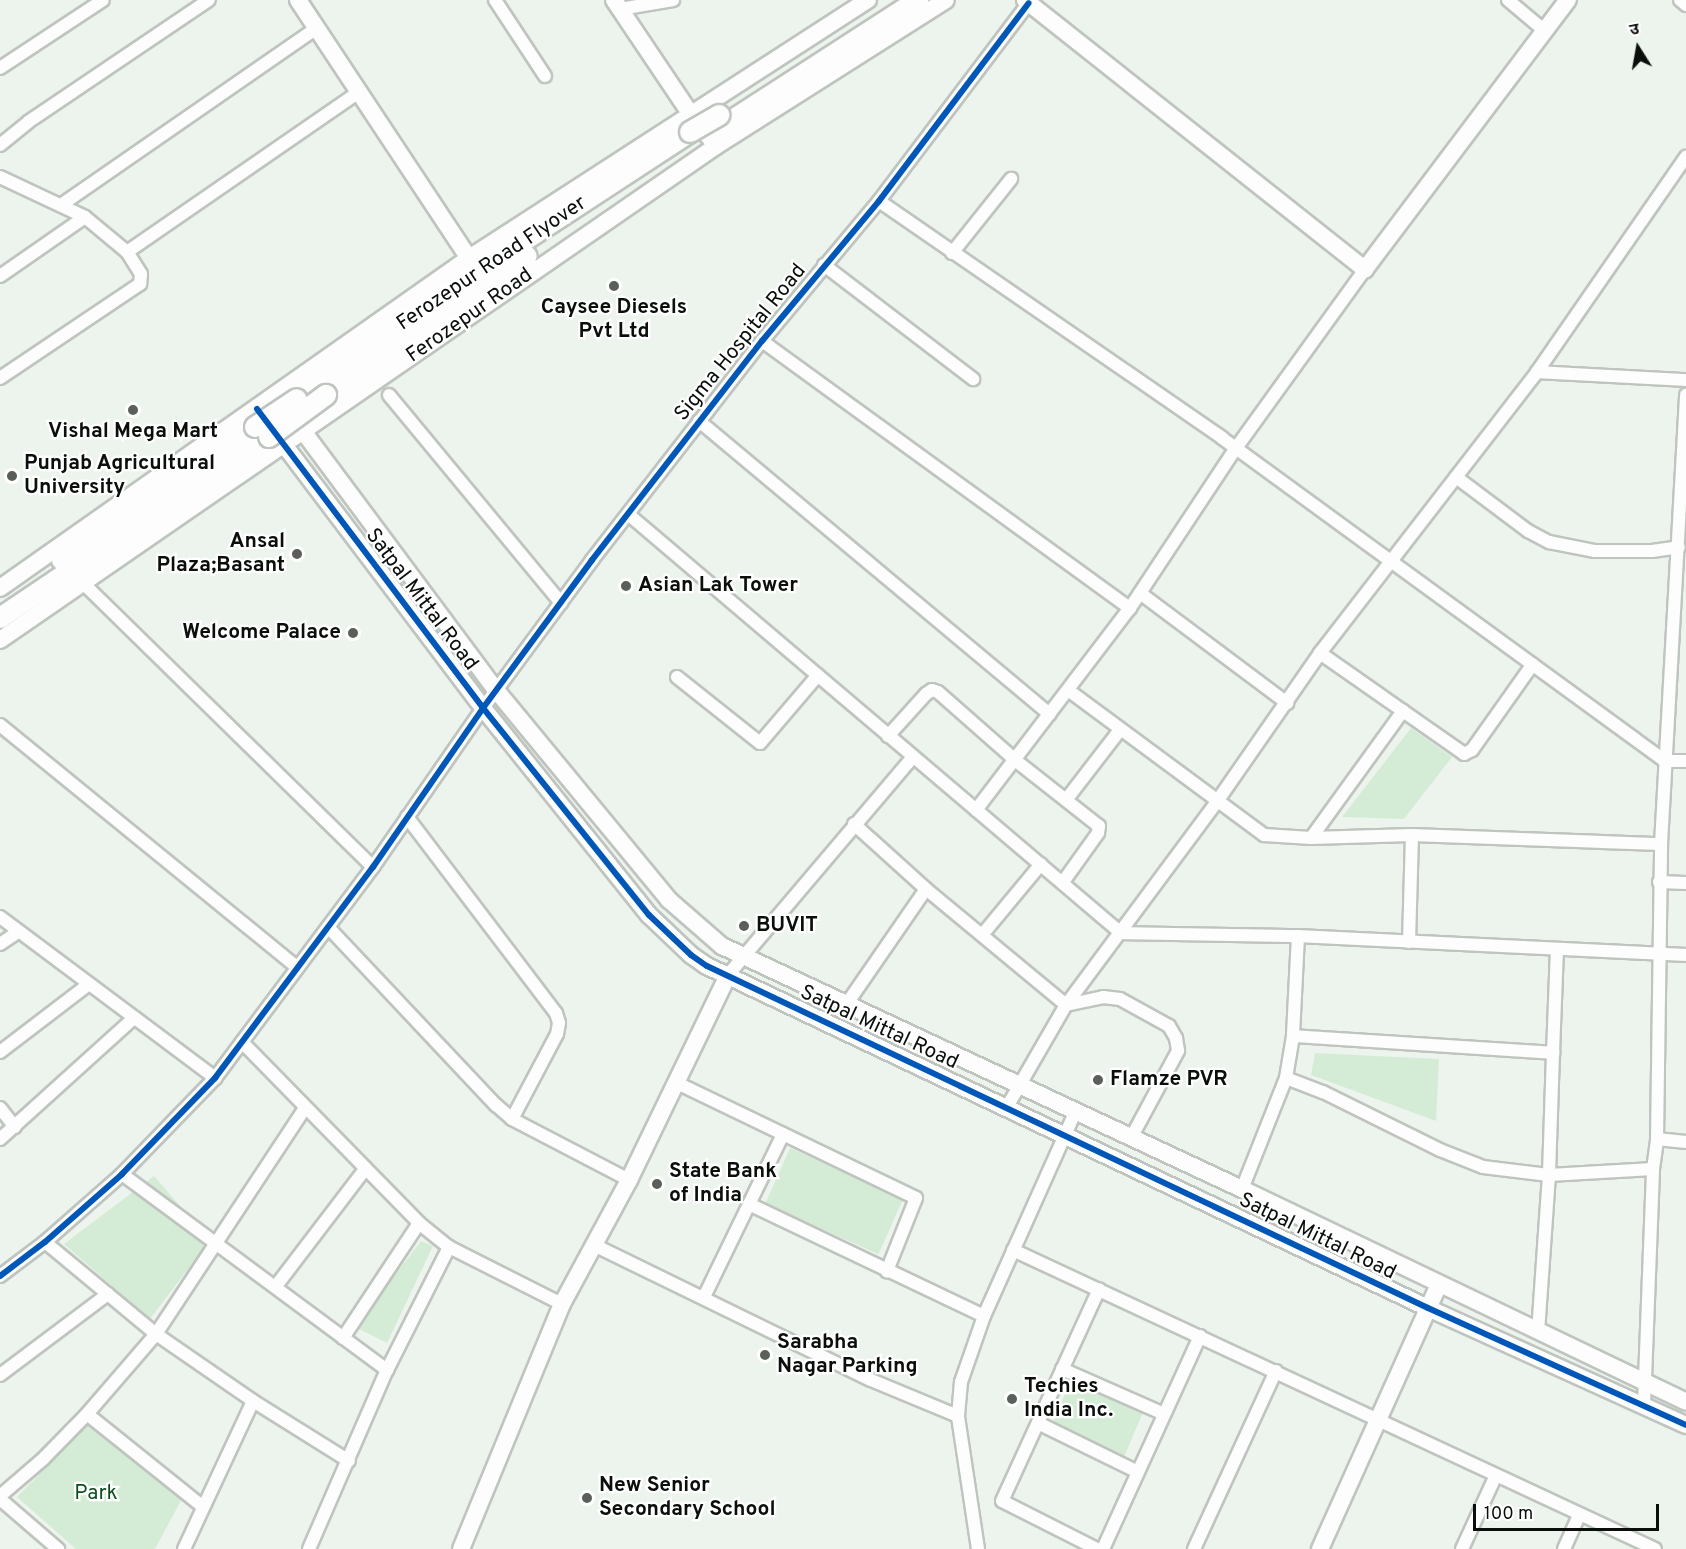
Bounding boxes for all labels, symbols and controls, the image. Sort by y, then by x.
north arrow [1608,18,1668,78]
text: उ [1628,20,1641,41]
street label: Ferozepur Road Flyover [392,191,592,337]
street label: Sigma Hospital Road [670,259,812,427]
street label: Ferozepur Road [402,263,538,369]
marker: Caysee Diesels Pvt Ltd [607,279,621,293]
place label: Caysee Diesels Pvt Ltd [541,295,687,345]
marker: Vishal Mega Mart [126,403,140,417]
place label: Vishal Mega Mart [48,419,218,445]
place label: Punjab Agricultural University [24,451,216,501]
marker: Punjab Agricultural University [5,469,19,483]
street label: Satpal Mittal Road [359,524,483,676]
place label: Ansal Plaza;Basant [157,529,285,579]
marker: Ansal Plaza;Basant [290,547,304,561]
place label: Asian Lak Tower [638,573,798,599]
marker: Asian Lak Tower [619,579,633,593]
place label: Welcome Palace [182,620,341,646]
marker: Welcome Palace [346,626,360,640]
place label: BUVIT [756,913,818,939]
marker: BUVIT [737,919,751,933]
street label: Satpal Mittal Road [796,980,962,1076]
place label: Flamze PVR [1110,1067,1228,1093]
marker: Flamze PVR [1091,1073,1105,1087]
place label: State Bank of India [669,1159,777,1209]
marker: State Bank of India [650,1177,664,1191]
street label: Satpal Mittal Road [1234,1188,1400,1286]
place label: Sarabha Nagar Parking [777,1330,918,1380]
marker: Sarabha Nagar Parking [758,1348,772,1362]
place label: Techies India Inc. [1024,1374,1113,1424]
marker: Techies India Inc. [1005,1392,1019,1406]
place label: New Senior Secondary School [599,1473,776,1523]
park label: Park [74,1481,118,1507]
marker: New Senior Secondary School [580,1491,594,1505]
scale bar [1476,1492,1662,1530]
text: 100 m [1484,1503,1533,1526]

